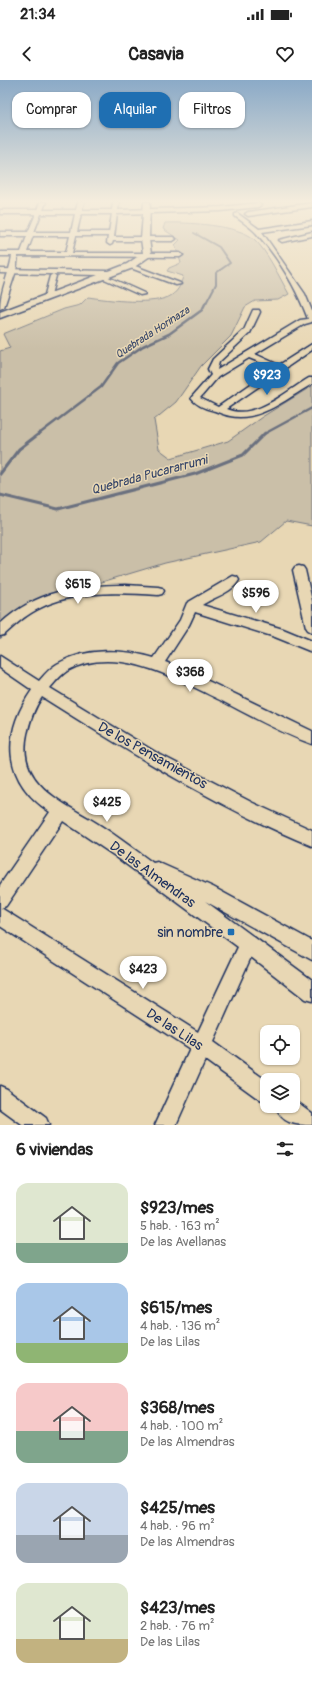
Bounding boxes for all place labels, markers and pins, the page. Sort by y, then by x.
pin: $923 [243,362,291,396]
pin: $615 [54,571,102,605]
pin: $596 [232,580,280,614]
pin: $368 [166,659,214,693]
pin: $425 [83,789,131,823]
place label: sin nombre [157,924,223,941]
marker: sin nombre [226,927,236,937]
pin: $423 [119,956,167,990]

